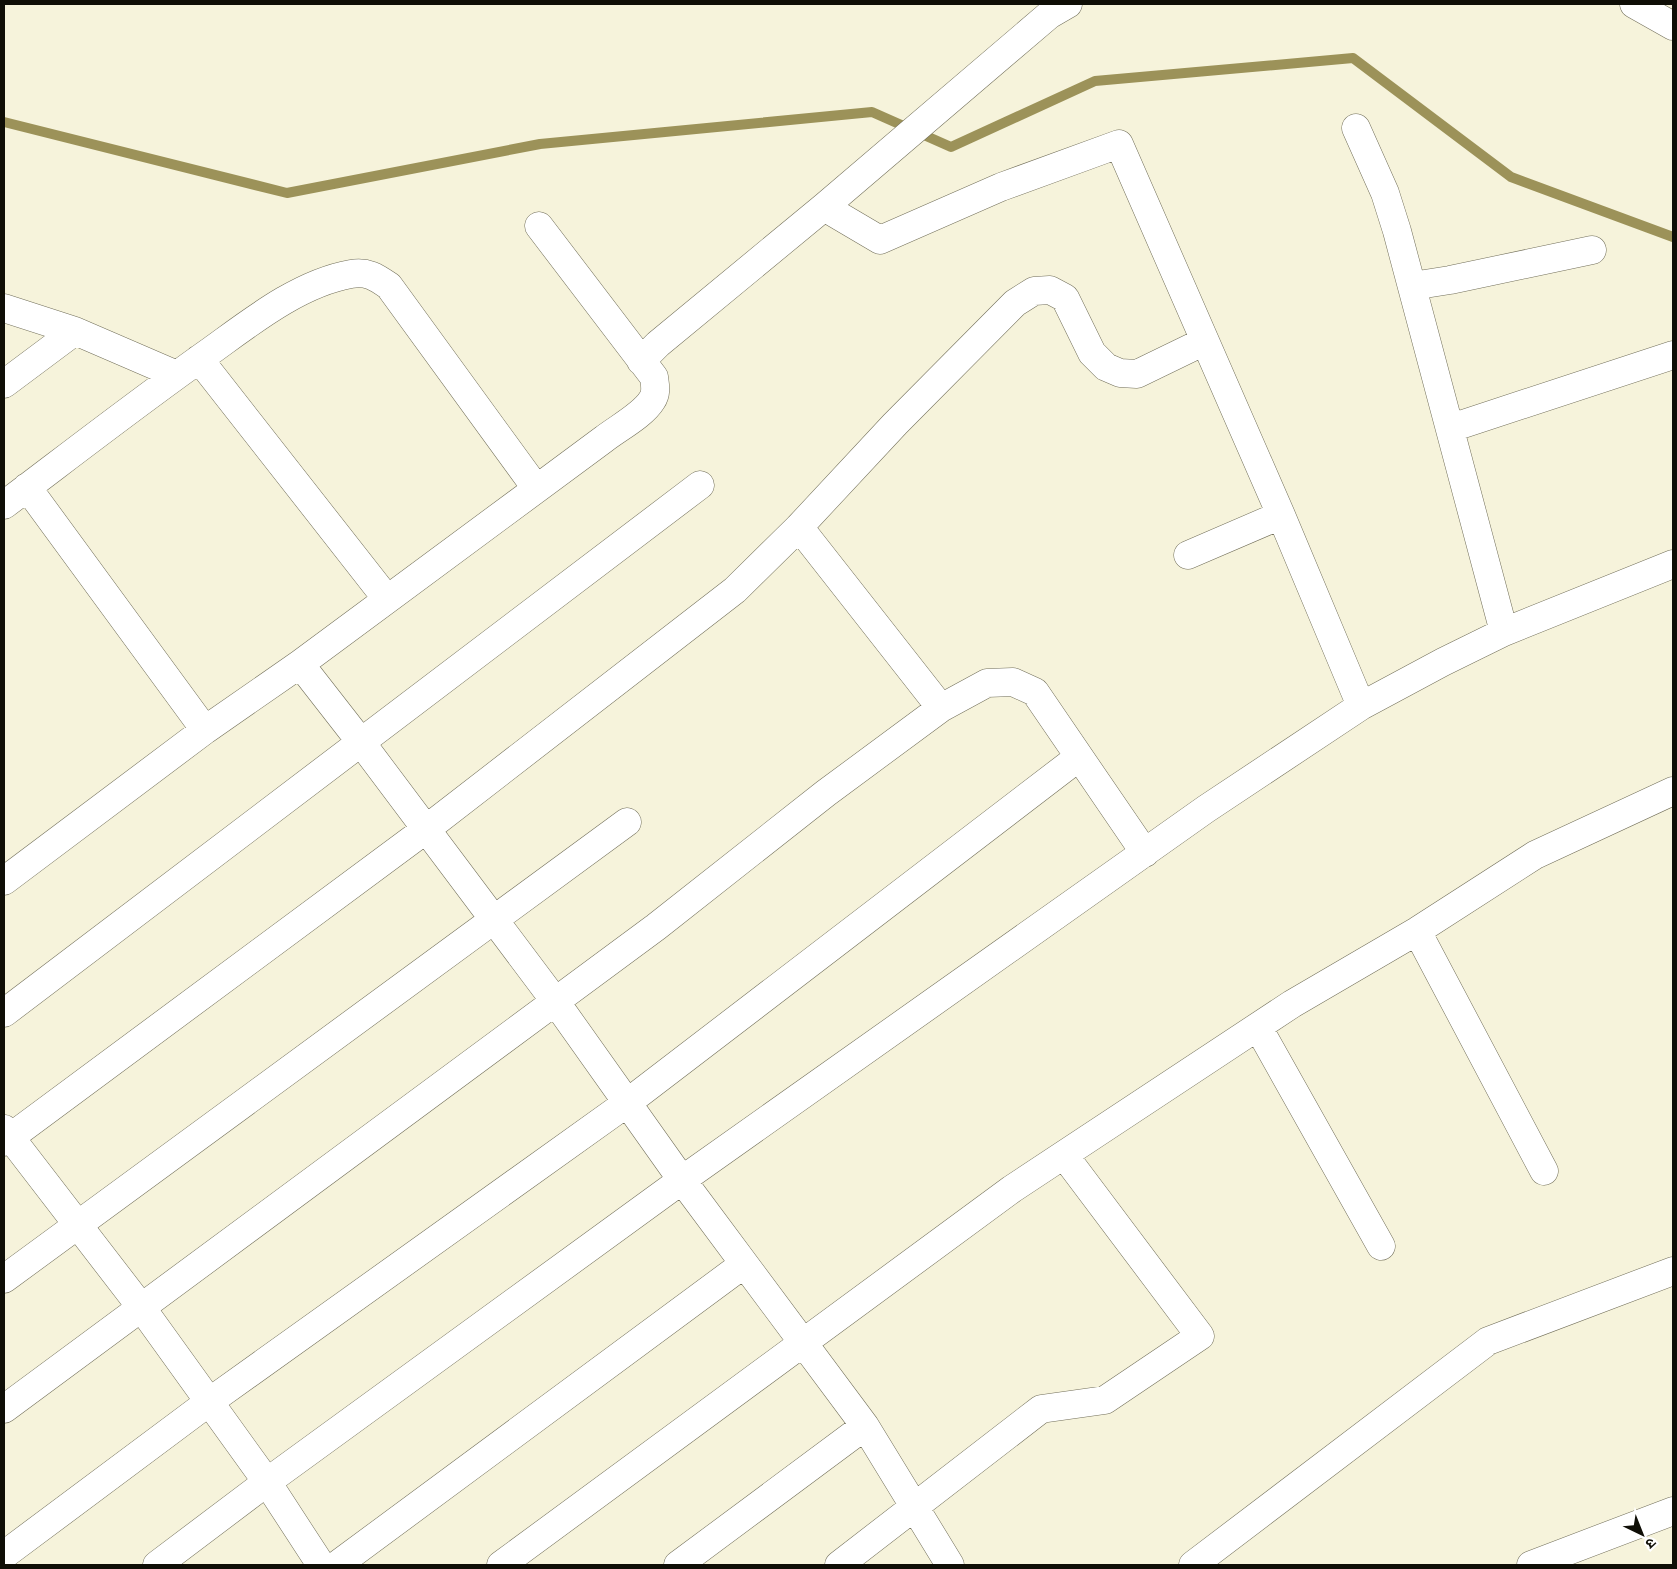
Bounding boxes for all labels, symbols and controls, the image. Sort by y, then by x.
north arrow [1617,1509,1667,1559]
text: उ [1641,1534,1661,1554]

